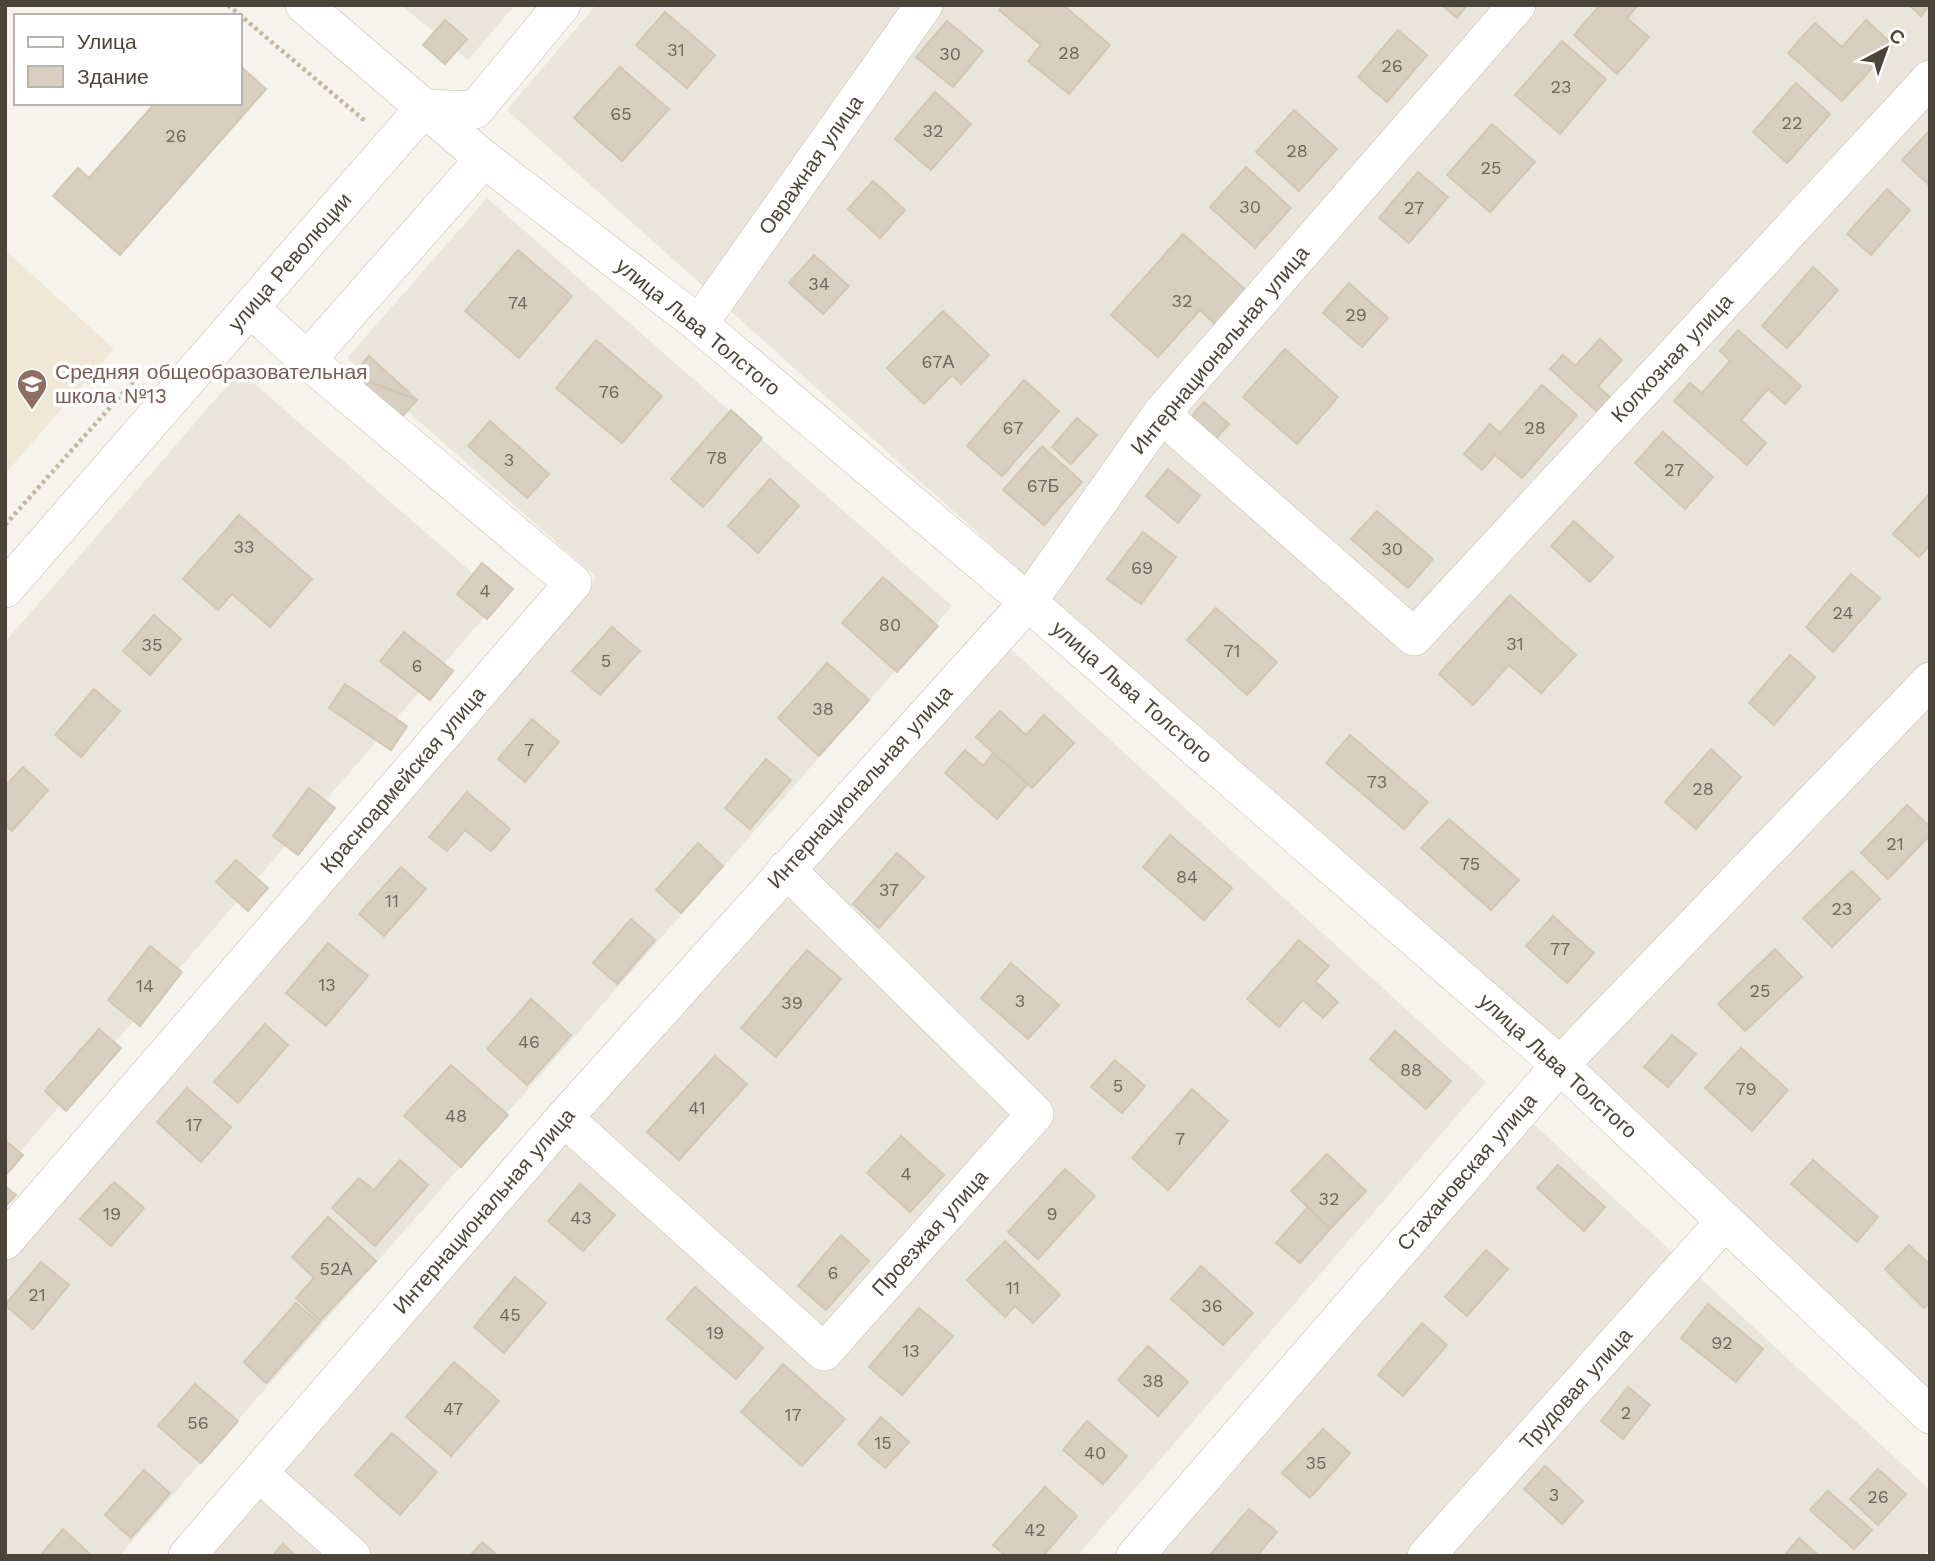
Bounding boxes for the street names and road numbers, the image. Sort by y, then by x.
street label: Овражная улица [753,90,868,239]
street label: улица Революции [223,187,357,336]
street label: Интернациональная улица [1125,240,1314,459]
street label: улица Льва Толстого [611,253,786,401]
street label: Колхозная улица [1606,288,1738,427]
street label: улица Льва Толстого [1047,615,1218,768]
street label: Интернациональная улица [762,680,958,893]
street label: Красноармейская улица [315,681,491,878]
street label: улица Льва Толстого [1474,988,1643,1143]
street label: Стахановская улица [1391,1088,1542,1256]
street label: Интернациональная улица [388,1103,580,1319]
street label: Проезжая улица [866,1164,993,1301]
street label: Трудовая улица [1514,1322,1637,1455]

